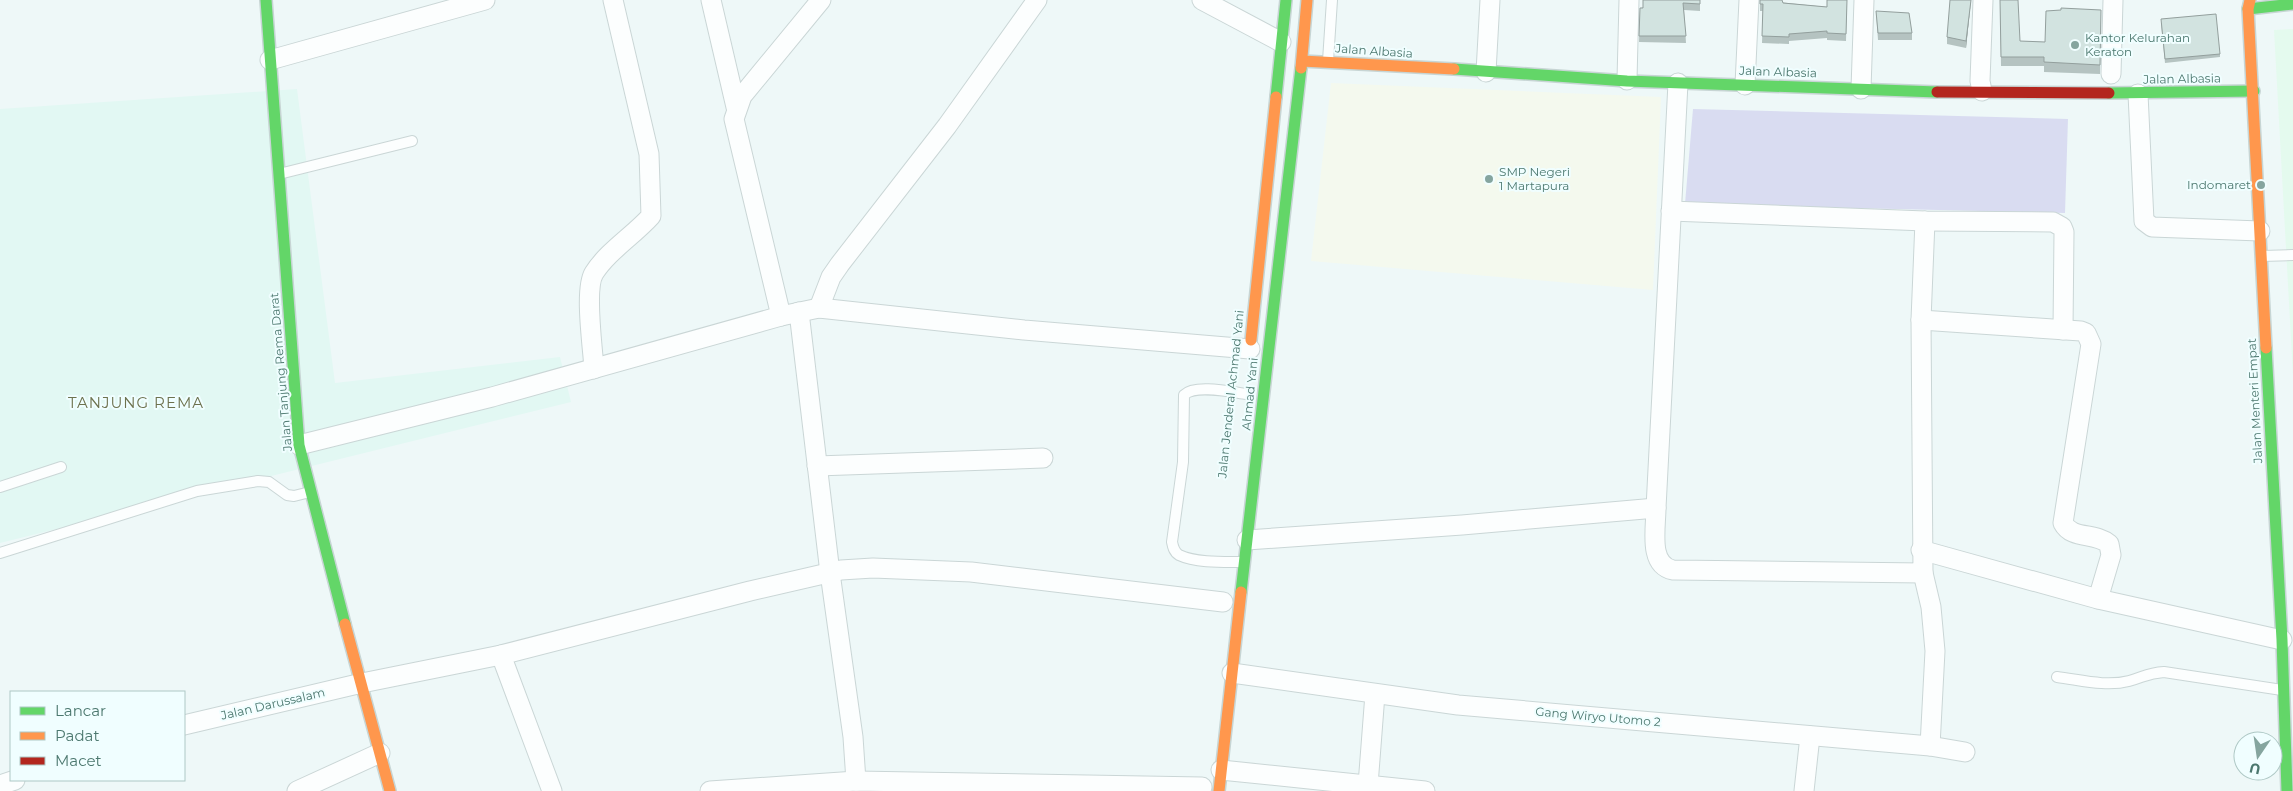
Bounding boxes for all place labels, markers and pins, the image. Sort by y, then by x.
place label: Kantor Kelurahan Keraton [2085,30,2190,59]
marker: Kantor Kelurahan Keraton [2069,39,2081,51]
place label: SMP Negeri 1 Martapura [1499,164,1570,193]
marker: SMP Negeri 1 Martapura [1483,173,1495,185]
place label: Indomaret [2187,177,2251,192]
marker: Indomaret [2255,179,2267,191]

